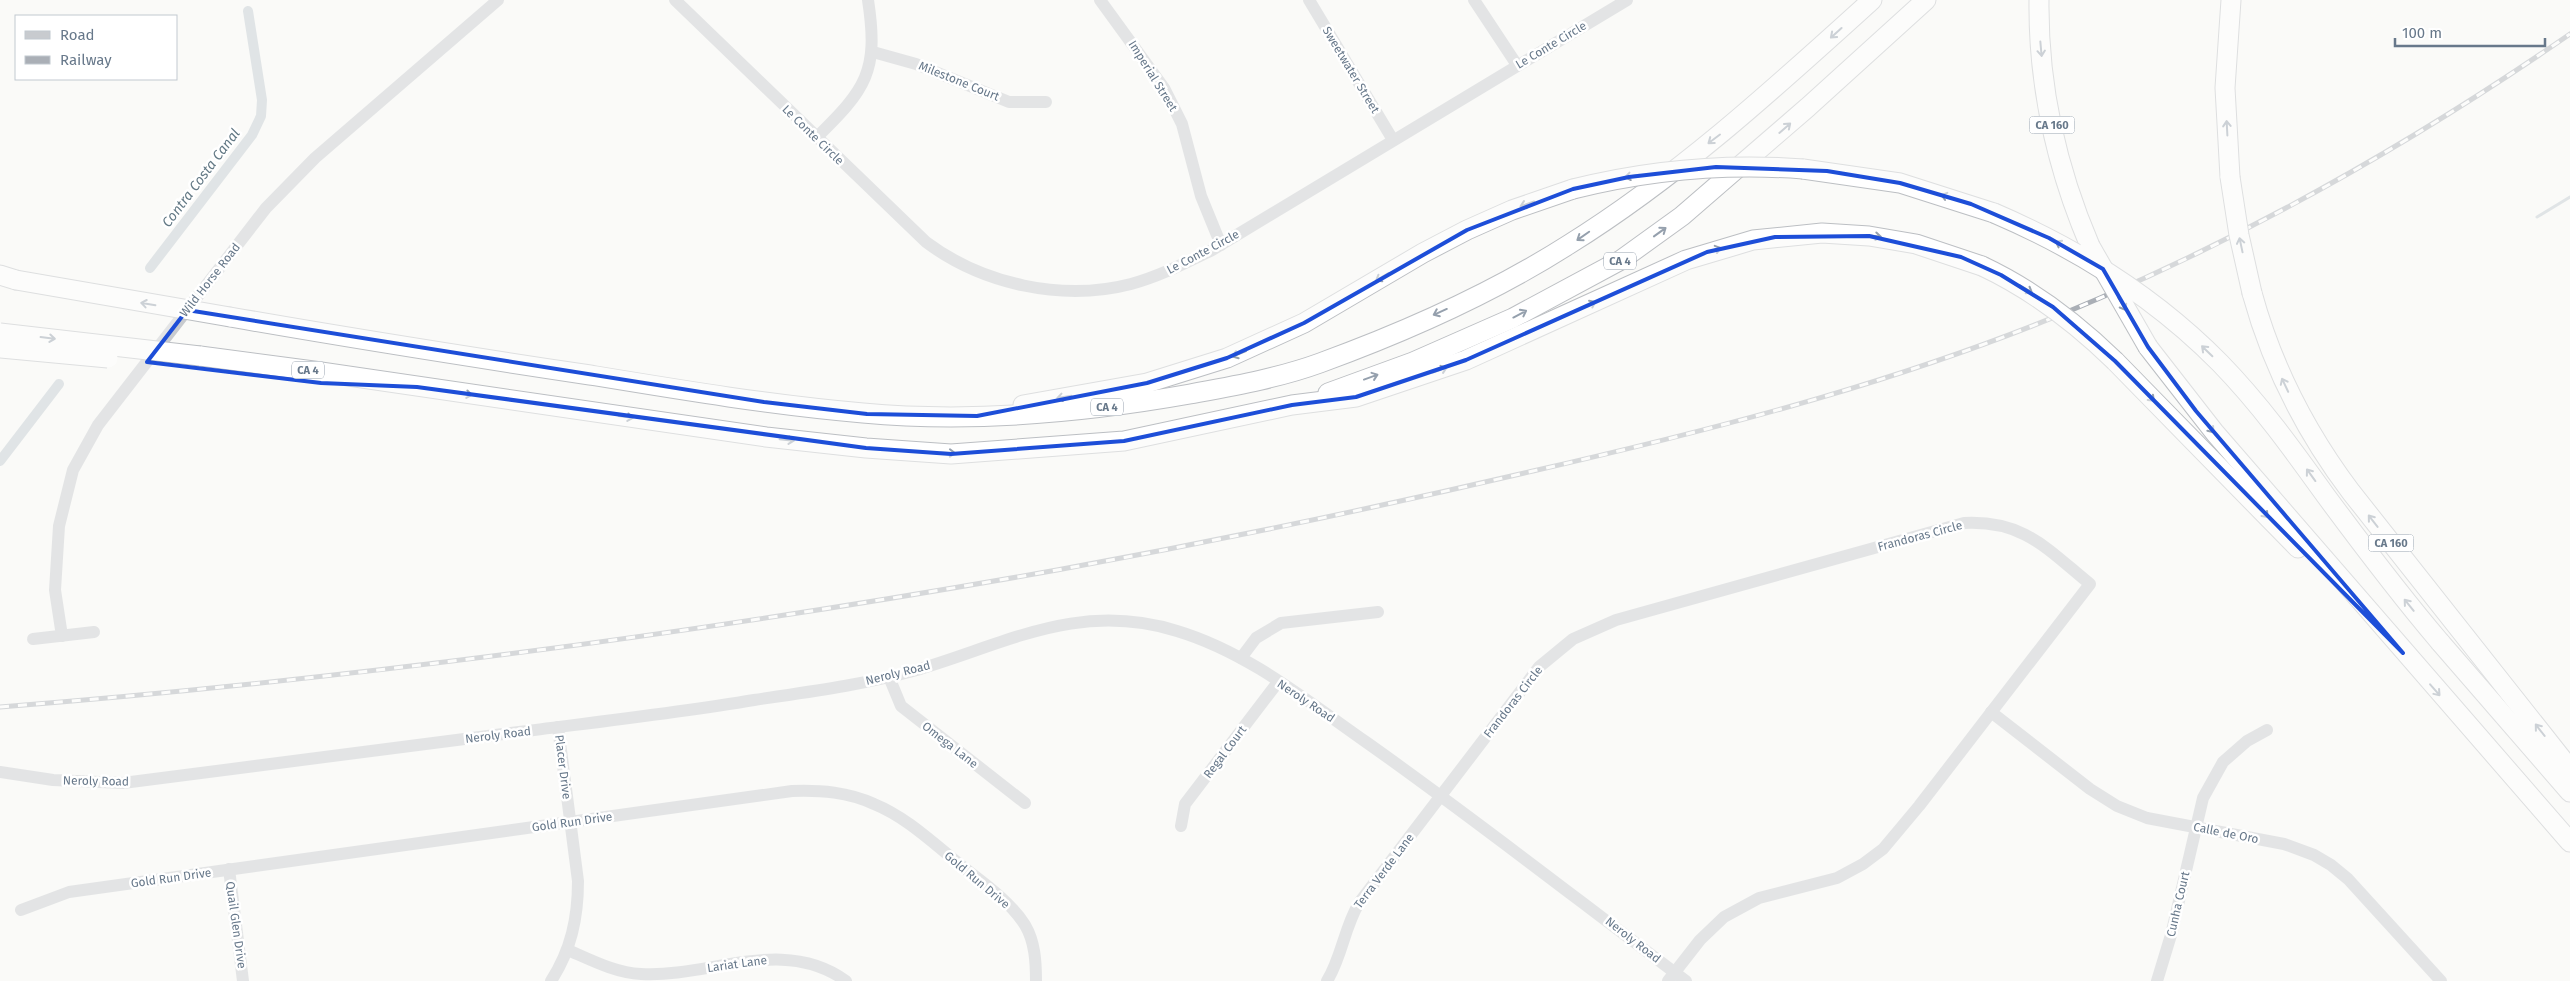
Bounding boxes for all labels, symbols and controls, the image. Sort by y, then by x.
legend [15,15,178,80]
scale bar [2395,15,2545,47]
street label: Le Conte Circle [1513,18,1589,72]
street label: Sweetwater Street [1320,24,1383,116]
text: 100 m [2402,24,2442,42]
text: Road [60,26,95,44]
one-way arrow [1830,27,1843,39]
street label: Imperial Street [1126,38,1181,115]
one-way arrow [2036,40,2046,56]
text: Railway [60,51,112,69]
street label: Milestone Court [917,58,1002,104]
street label: Le Conte Circle [779,102,847,168]
road number: CA 160 [2030,116,2074,134]
one-way arrow [2222,120,2231,136]
one-way arrow [1778,122,1791,134]
water label: Contra Costa Canal [158,125,244,231]
one-way arrow [1708,134,1721,145]
one-way arrow [1625,172,1641,182]
one-way arrow [1940,191,1956,201]
one-way arrow [1519,200,1535,209]
street label: Le Conte Circle [1164,227,1242,277]
one-way arrow [1653,227,1667,237]
one-way arrow [1577,230,1590,241]
one-way arrow [1866,232,1882,242]
one-way arrow [2236,238,2245,254]
street label: Wild Horse Road [177,240,243,320]
one-way arrow [2055,240,2070,249]
one-way arrow [1705,245,1721,255]
road number: CA 4 [1604,252,1636,270]
one-way arrow [1375,273,1389,283]
one-way arrow [2018,284,2032,294]
one-way arrow [2118,296,2128,310]
one-way arrow [140,298,156,308]
one-way arrow [1581,300,1596,309]
one-way arrow [1433,308,1448,318]
one-way arrow [1512,309,1527,318]
one-way arrow [40,333,56,343]
one-way arrow [2201,345,2214,357]
one-way arrow [1232,349,1247,359]
road number: CA 4 [292,362,324,378]
one-way arrow [1432,365,1448,374]
one-way arrow [1362,372,1378,381]
one-way arrow [2280,378,2289,393]
one-way arrow [457,389,473,399]
one-way arrow [2143,390,2155,402]
one-way arrow [1057,392,1073,402]
road number: CA 4 [1091,398,1123,416]
one-way arrow [617,412,633,422]
one-way arrow [2204,420,2215,433]
one-way arrow [778,435,794,445]
one-way arrow [940,449,956,458]
one-way arrow [2306,469,2317,482]
one-way arrow [2257,505,2269,518]
one-way arrow [2368,515,2379,528]
street label: Frandoras Circle [1876,518,1964,554]
road number: CA 160 [2368,534,2414,552]
one-way arrow [2404,599,2415,612]
street label: Neroly Road [864,658,932,688]
street label: Frandoras Circle [1481,663,1545,741]
street label: Neroly Road [1275,677,1337,725]
one-way arrow [2430,683,2441,696]
street label: Omega Lane [919,719,981,771]
street label: Regal Court [1201,722,1250,781]
street label: Neroly Road [464,724,532,746]
one-way arrow [2534,724,2545,737]
street label: Placer Drive [552,734,574,800]
street label: Neroly Road [63,773,129,789]
street label: Gold Run Drive [531,809,613,835]
street label: Calle de Oro [2192,820,2260,846]
street label: Terra Verde Lane [1351,831,1417,911]
street label: Gold Run Drive [941,849,1013,911]
street label: Gold Run Drive [130,865,212,891]
street label: Cunha Court [2164,869,2192,938]
street label: Quail Glen Drive [223,881,249,969]
street label: Neroly Road [1603,914,1663,966]
street label: Lariat Lane [706,953,768,975]

